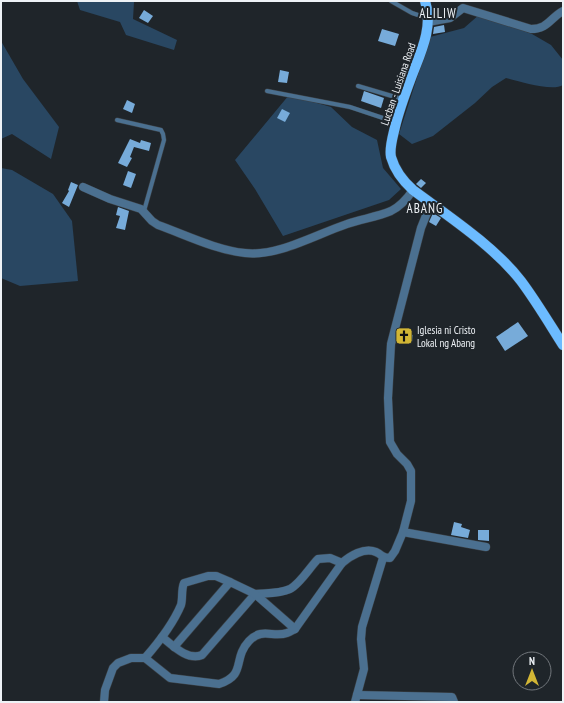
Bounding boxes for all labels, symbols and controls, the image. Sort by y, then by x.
district label: ALILIW [419,5,457,22]
street label: Lucban - Luisiana Road [377,41,419,127]
district label: ABANG [407,200,443,217]
place label: Iglesia ni Cristo Lokal ng Abang [417,323,476,350]
church icon: Iglesia ni Cristo Lokal ng Abang [394,326,414,346]
north arrow [512,651,552,691]
text: N [529,654,535,668]

